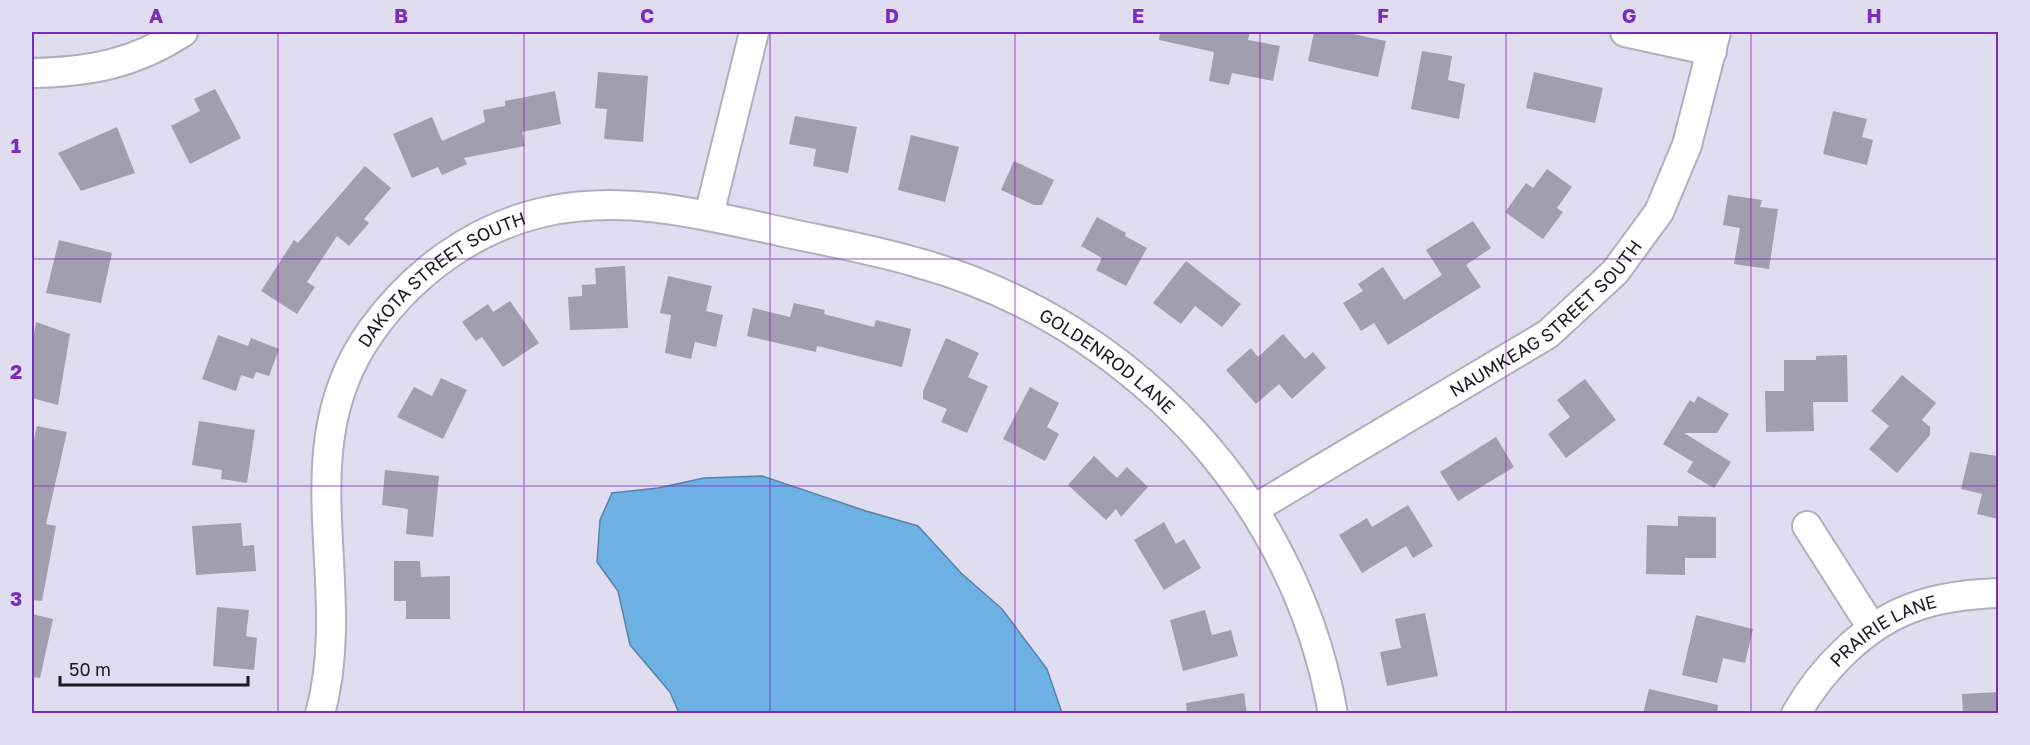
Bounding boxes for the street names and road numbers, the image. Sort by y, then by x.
street label: DAKOTA STREET SOUTH [353,207,528,351]
street label: NAUMKEAG STREET SOUTH [1445,235,1646,401]
street label: GOLDENROD LANE [1036,303,1180,418]
street label: PRAIRIE LANE [1825,590,1939,671]

